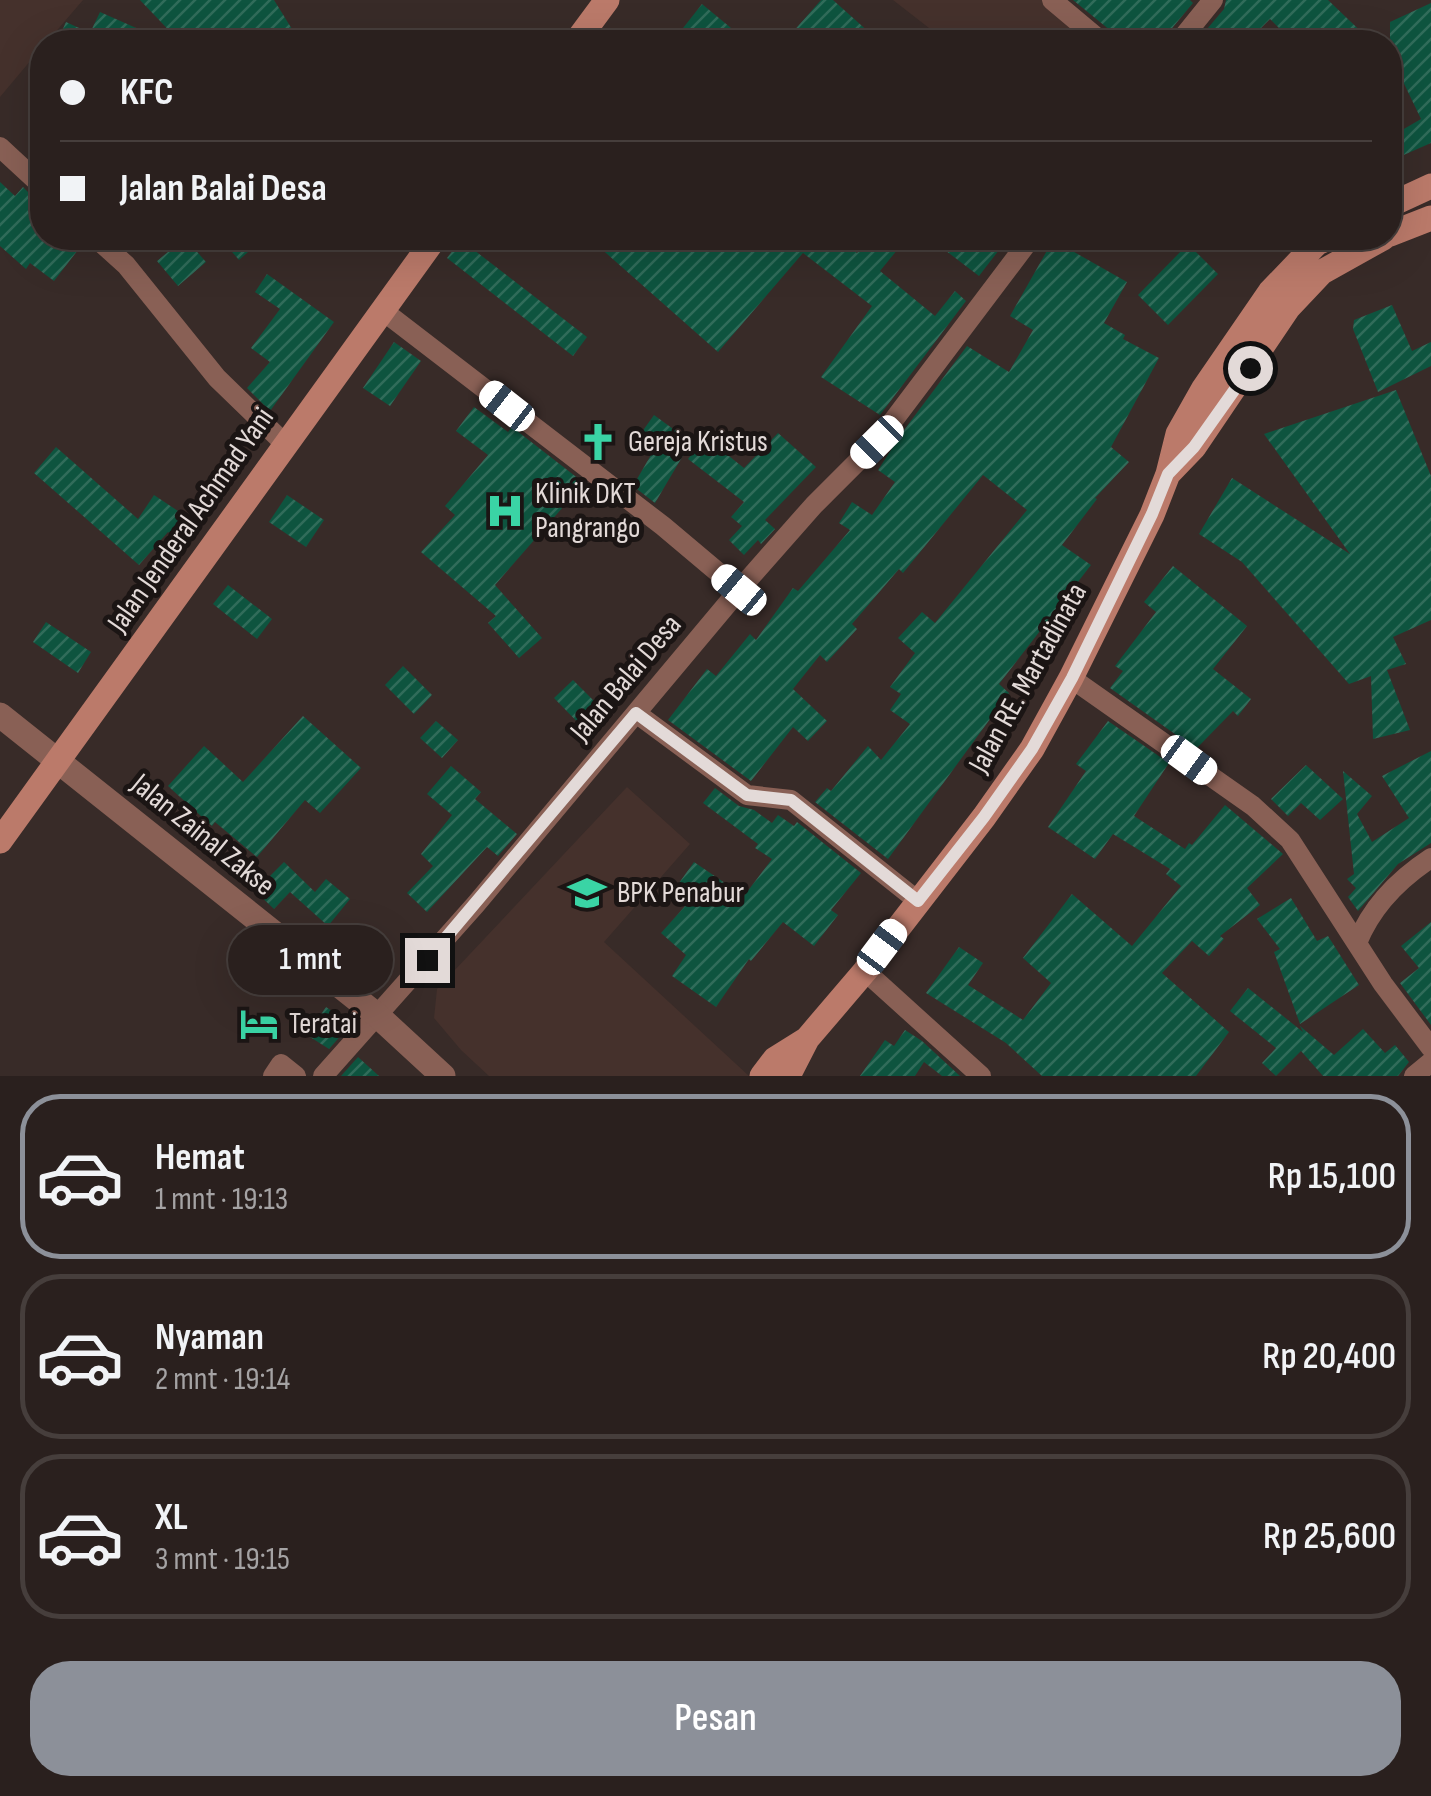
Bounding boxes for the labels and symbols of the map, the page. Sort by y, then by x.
route start [1228,346,1273,391]
car [474,376,540,436]
street label: Jalan Jenderal Achmad Yani [100,401,282,640]
car [845,410,909,474]
church icon: Gereja Kristus [577,421,619,463]
place label: Gereja Kristus [628,424,768,460]
place label: Klinik DKT Pangrango [535,476,640,546]
hospital icon: Klinik DKT Pangrango [484,490,526,532]
car [706,559,772,621]
street label: Jalan RE. Martadinata [961,577,1095,780]
street label: Jalan Balai Desa [562,607,689,749]
car [1156,730,1222,790]
street label: Jalan Zainal Zakse [123,766,282,904]
school or university icon: BPK Penabur [566,872,608,914]
place label: BPK Penabur [617,875,745,911]
car [852,914,912,980]
callout: 1 mnt [227,925,392,995]
route end [405,938,450,983]
hotel icon: Teratai [238,1003,280,1045]
place label: Teratai [289,1006,357,1042]

